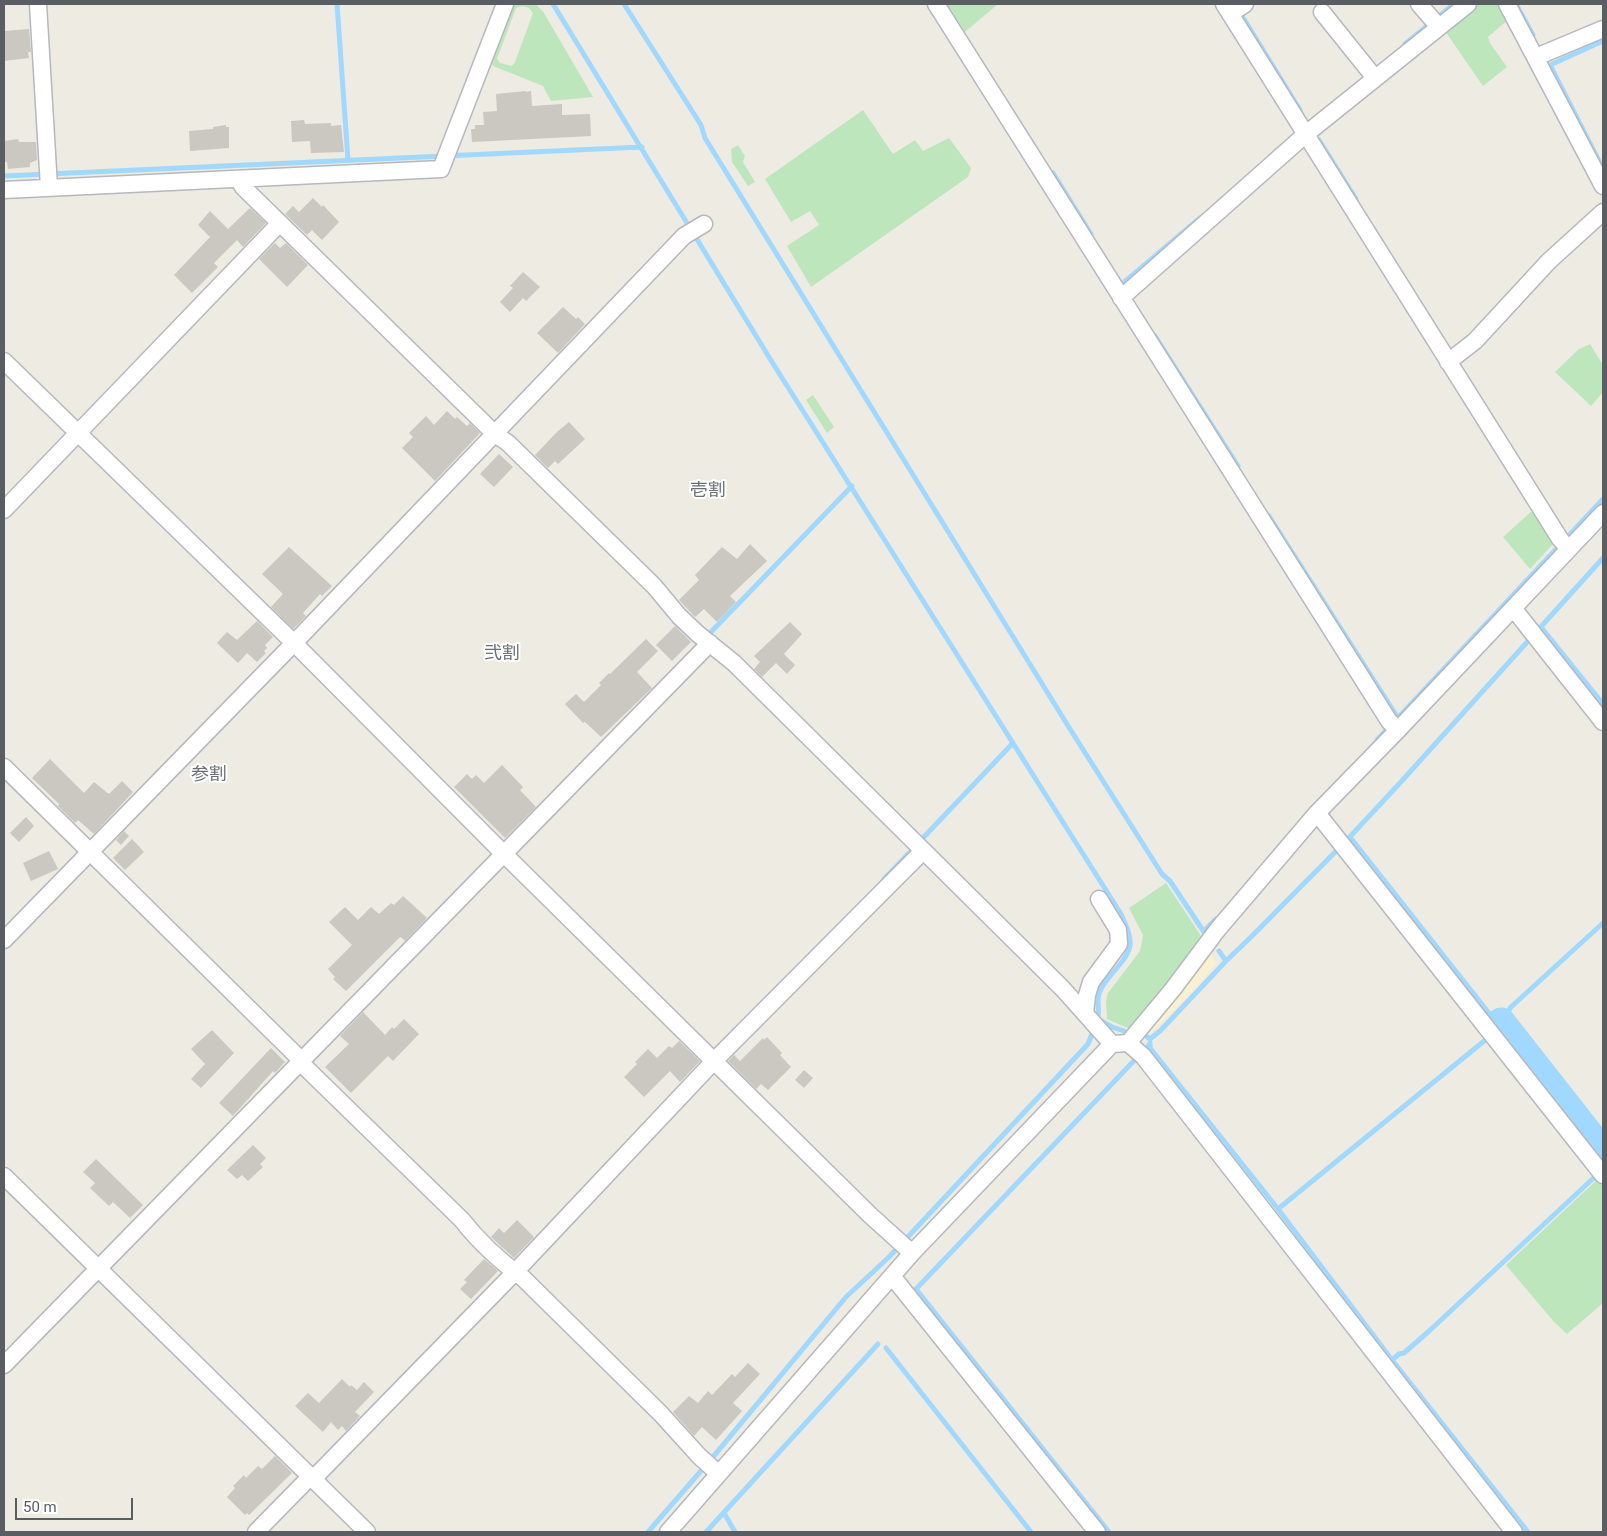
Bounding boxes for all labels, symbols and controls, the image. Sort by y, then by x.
district label: 壱割 [690,480,726,502]
district label: 弐割 [484,643,520,665]
district label: 参割 [191,764,227,786]
scale bar [18,1488,135,1520]
text: 50 m [23,1498,57,1516]

